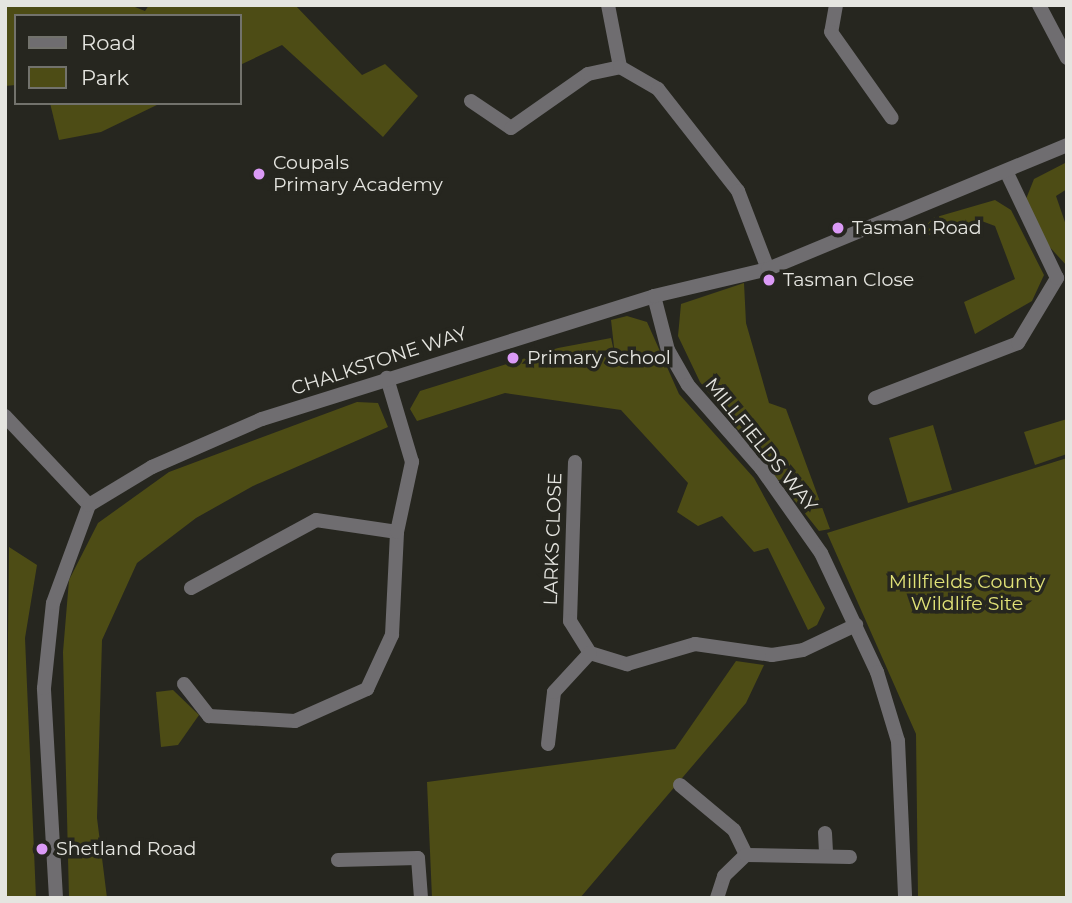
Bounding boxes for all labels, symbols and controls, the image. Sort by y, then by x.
legend [14,14,242,105]
text: Road [81,30,136,55]
text: Park [81,65,129,90]
place label: Coupals Primary Academy [273,152,443,196]
marker: Coupals Primary Academy [251,166,267,182]
place label: Tasman Road [852,217,982,239]
marker: Tasman Road [830,220,846,236]
place label: Tasman Close [783,269,914,291]
marker: Tasman Close [761,272,777,288]
street label: CHALKSTONE WAY [288,322,470,400]
place label: Primary School [527,347,671,369]
marker: Primary School [505,350,521,366]
street label: MILLFIELDS WAY [700,374,822,516]
street label: LARKS CLOSE [539,472,567,606]
park label: Millfields County Wildlife Site [889,571,1045,615]
place label: Shetland Road [56,838,196,860]
marker: Shetland Road [34,841,50,857]

